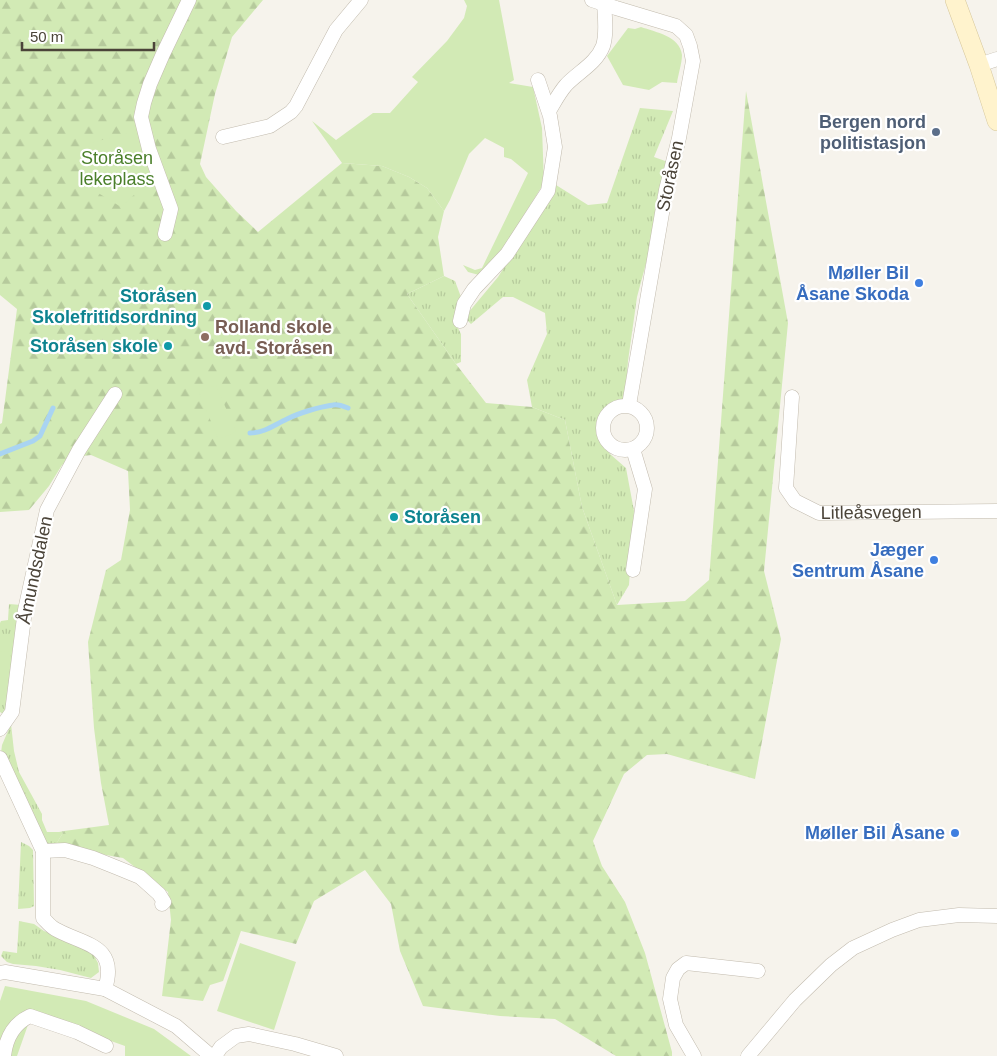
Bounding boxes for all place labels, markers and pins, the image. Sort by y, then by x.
place label: Bergen nord politistasjon [819,112,926,153]
marker: Bergen nord politistasjon [930,126,942,138]
place label: Møller Bil Åsane Skoda [796,263,910,304]
marker: Møller Bil Åsane Skoda [913,277,925,289]
place label: Storåsen Skolefritidsordning [32,286,197,327]
marker: Storåsen Skolefritidsordning [201,300,213,312]
place label: Rolland skole avd. Storåsen [215,317,333,358]
marker: Rolland skole avd. Storåsen [199,331,211,343]
place label: Storåsen skole [30,336,158,356]
marker: Storåsen skole [162,340,174,352]
place label: Storåsen [404,507,481,527]
marker: Storåsen [388,511,400,523]
place label: Jæger Sentrum Åsane [792,540,924,581]
marker: Jæger Sentrum Åsane [928,554,940,566]
place label: Møller Bil Åsane [805,823,945,843]
marker: Møller Bil Åsane [949,827,961,839]

